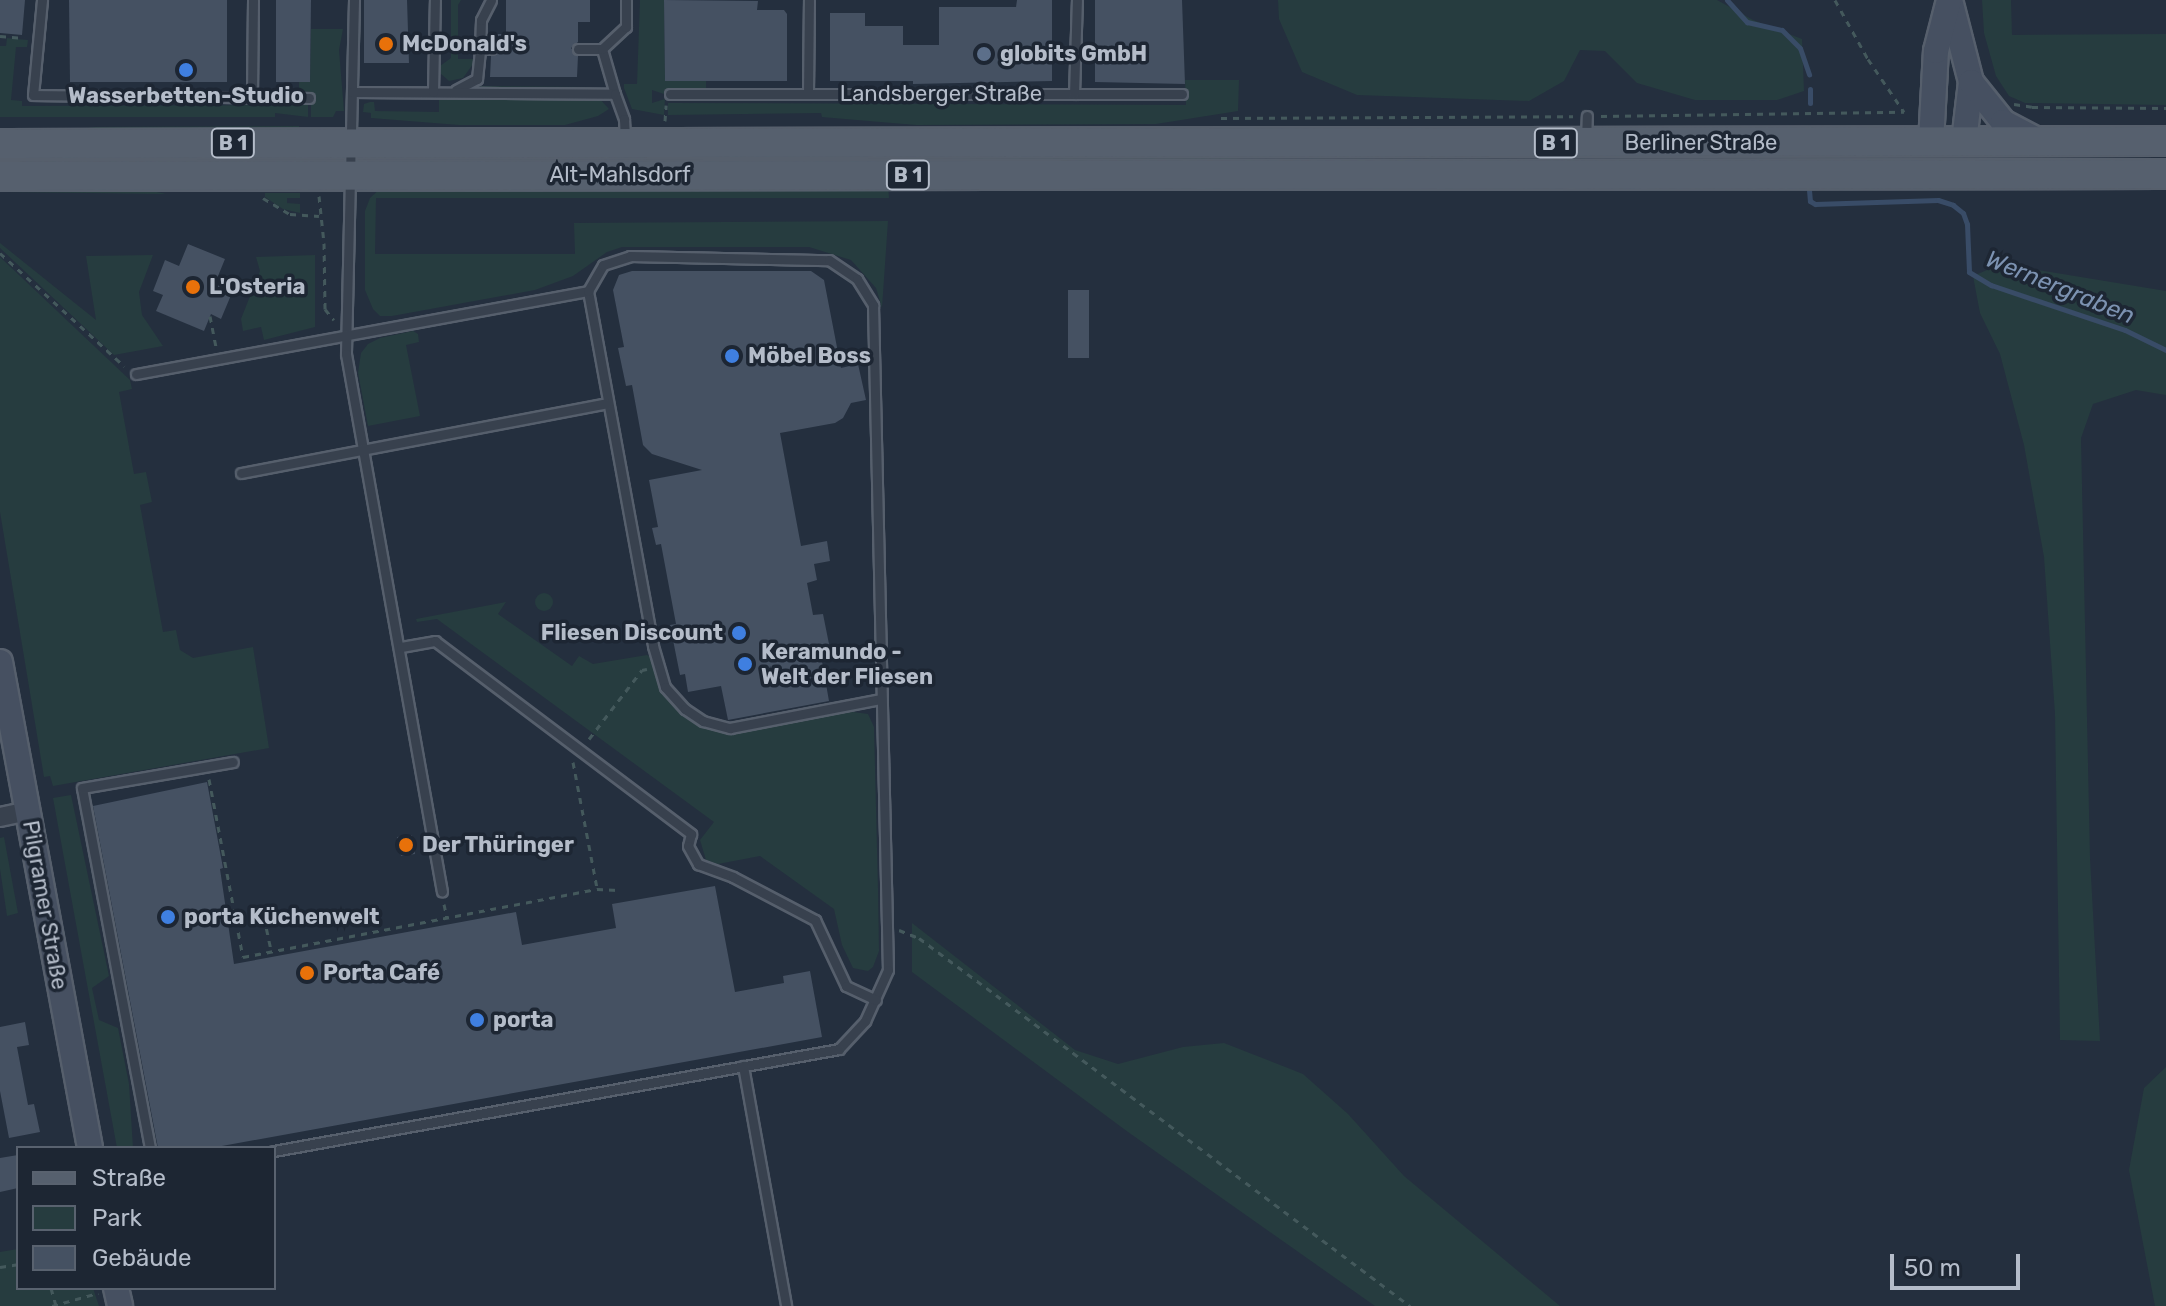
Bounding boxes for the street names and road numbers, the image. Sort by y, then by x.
street label: Landsberger Straße [840,81,1042,107]
road number: B 1 [209,127,257,159]
road number: B 1 [1532,127,1580,159]
street label: Berliner Straße [1624,130,1778,156]
road number: B 1 [884,159,932,191]
street label: Alt-Mahlsdorf [549,162,691,188]
street label: Pilgramer Straße [17,818,73,992]

